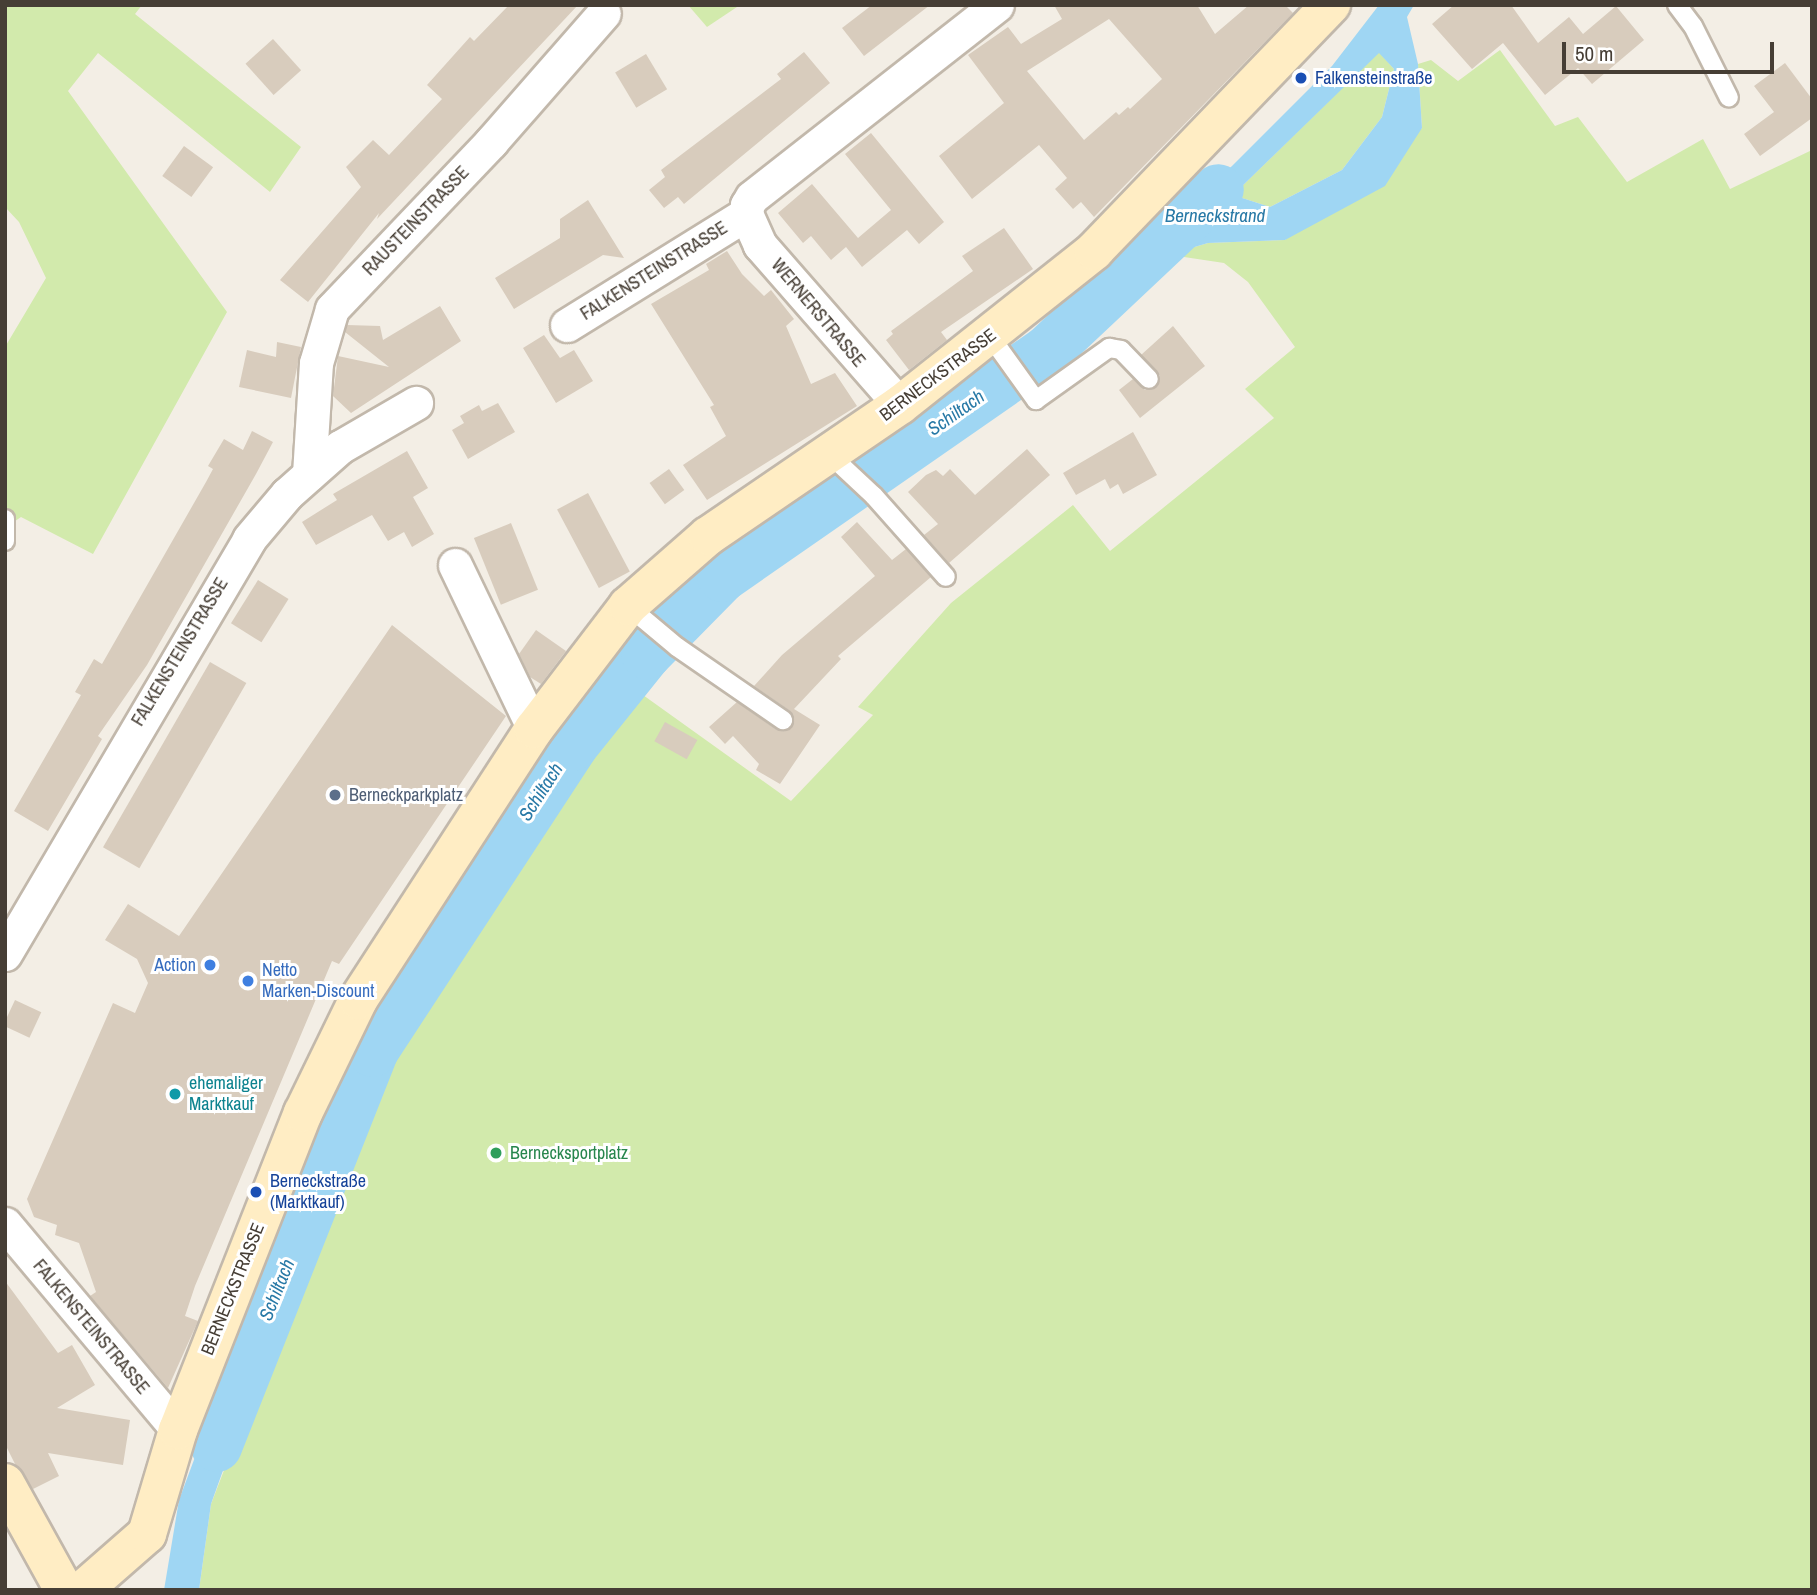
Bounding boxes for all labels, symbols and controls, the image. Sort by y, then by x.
scale bar [1565,28,1777,72]
text: 50 m [1575,39,1613,68]
place label: Falkensteinstraße [1315,67,1432,89]
marker: Falkensteinstraße [1293,70,1309,86]
street label: RAUSTEINSTRASSE [358,162,474,280]
water label: Berneckstrand [1165,205,1265,227]
street label: FALKENSTEINSTRASSE [577,217,731,325]
street label: WERNERSTRASSE [767,255,869,371]
street label: BERNECKSTRASSE [875,324,1001,426]
water label: Schiltach [923,385,989,441]
street label: FALKENSTEINSTRASSE [127,574,233,730]
water label: Schiltach [514,759,568,825]
place label: Berneckparkplatz [349,784,463,806]
marker: Berneckparkplatz [327,787,343,803]
place label: Action [154,954,196,976]
marker: Action [202,957,218,973]
place label: Netto Marken-Discount [262,960,374,1002]
marker: Netto Marken-Discount [240,973,256,989]
place label: ehemaliger Marktkauf [189,1073,263,1116]
marker: ehemaliger Marktkauf [167,1086,183,1102]
place label: Bernecksportplatz [510,1142,628,1164]
marker: Bernecksportplatz [488,1145,504,1161]
place label: Berneckstraße (Marktkauf) [270,1171,366,1214]
marker: Berneckstraße (Marktkauf) [248,1184,264,1200]
street label: BERNECKSTRASSE [197,1220,269,1358]
street label: FALKENSTEINSTRASSE [28,1255,154,1399]
water label: Schiltach [254,1256,300,1324]

